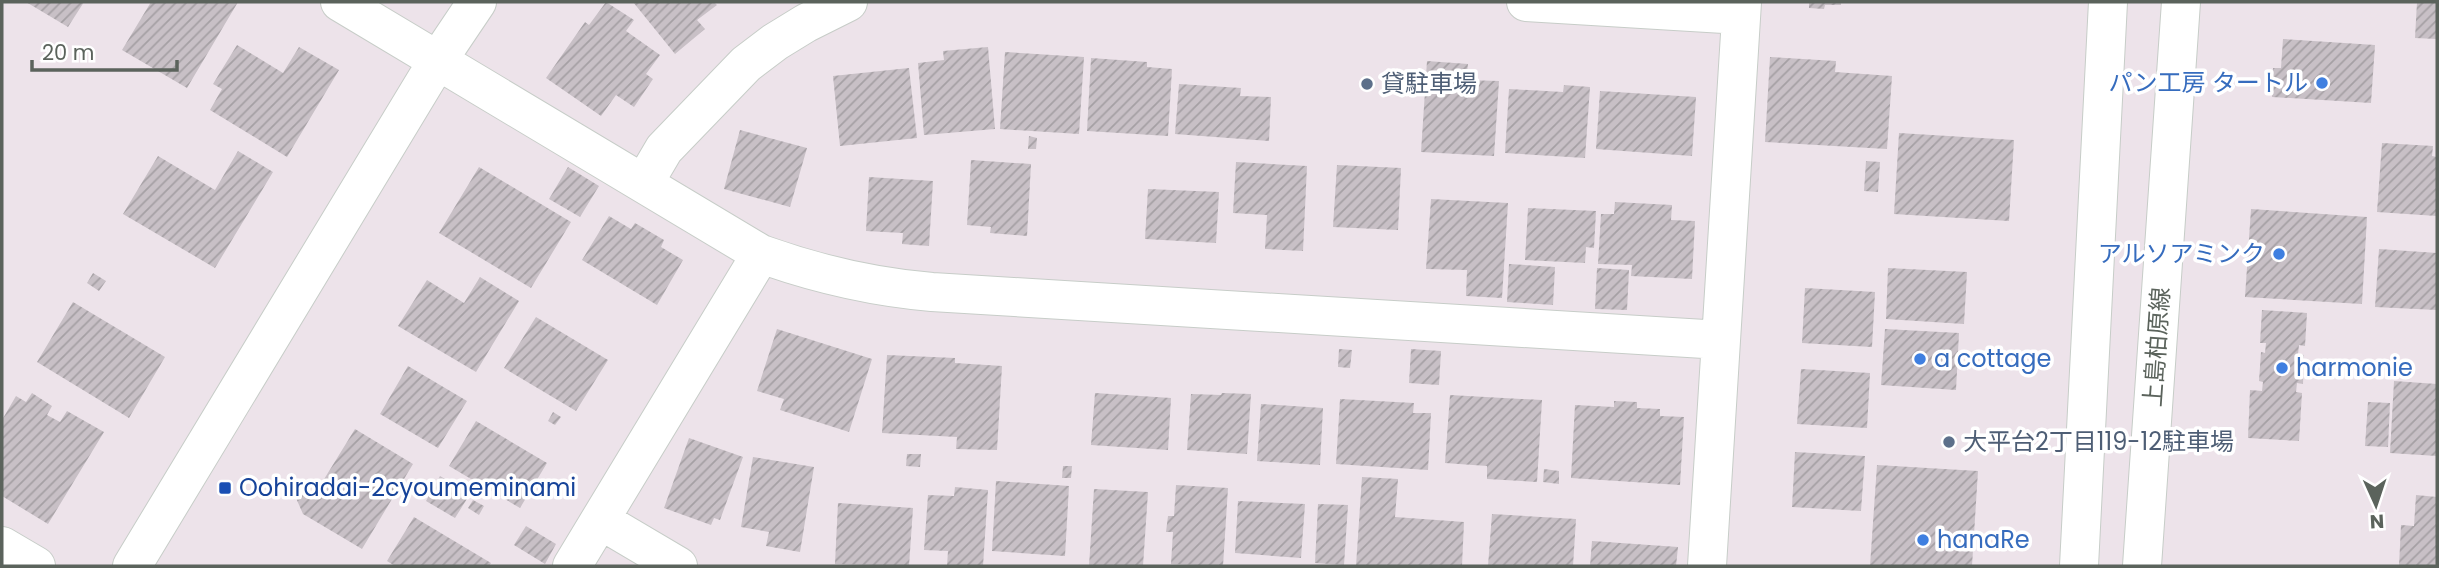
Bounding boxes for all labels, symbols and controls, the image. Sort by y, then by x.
scale bar [32,28,177,72]
text: 20 m [42,38,95,67]
place label: パン工房 タートル [2108,66,2308,99]
place label: 貸駐車場 [1381,67,1477,100]
marker: パン工房 タートル [2314,75,2330,91]
marker: 貸駐車場 [1359,76,1375,92]
place label: アルソアミンク [2098,237,2265,270]
marker: アルソアミンク [2271,246,2287,262]
street label: 上島柏原線 [2136,286,2177,408]
place label: a cottage [1934,342,2051,375]
marker: a cottage [1912,351,1928,367]
place label: harmonie [2296,351,2413,384]
marker: harmonie [2274,360,2290,376]
place label: 大平台2丁目119-12駐車場 [1963,425,2234,458]
marker: 大平台2丁目119-12駐車場 [1941,434,1957,450]
north arrow [2341,470,2411,540]
place label: Oohiradai-2cyoumeminami [239,471,576,504]
marker: Oohiradai-2cyoumeminami [217,480,233,496]
text: N [2369,508,2385,535]
place label: hanaRe [1937,523,2030,556]
marker: hanaRe [1915,532,1931,548]

